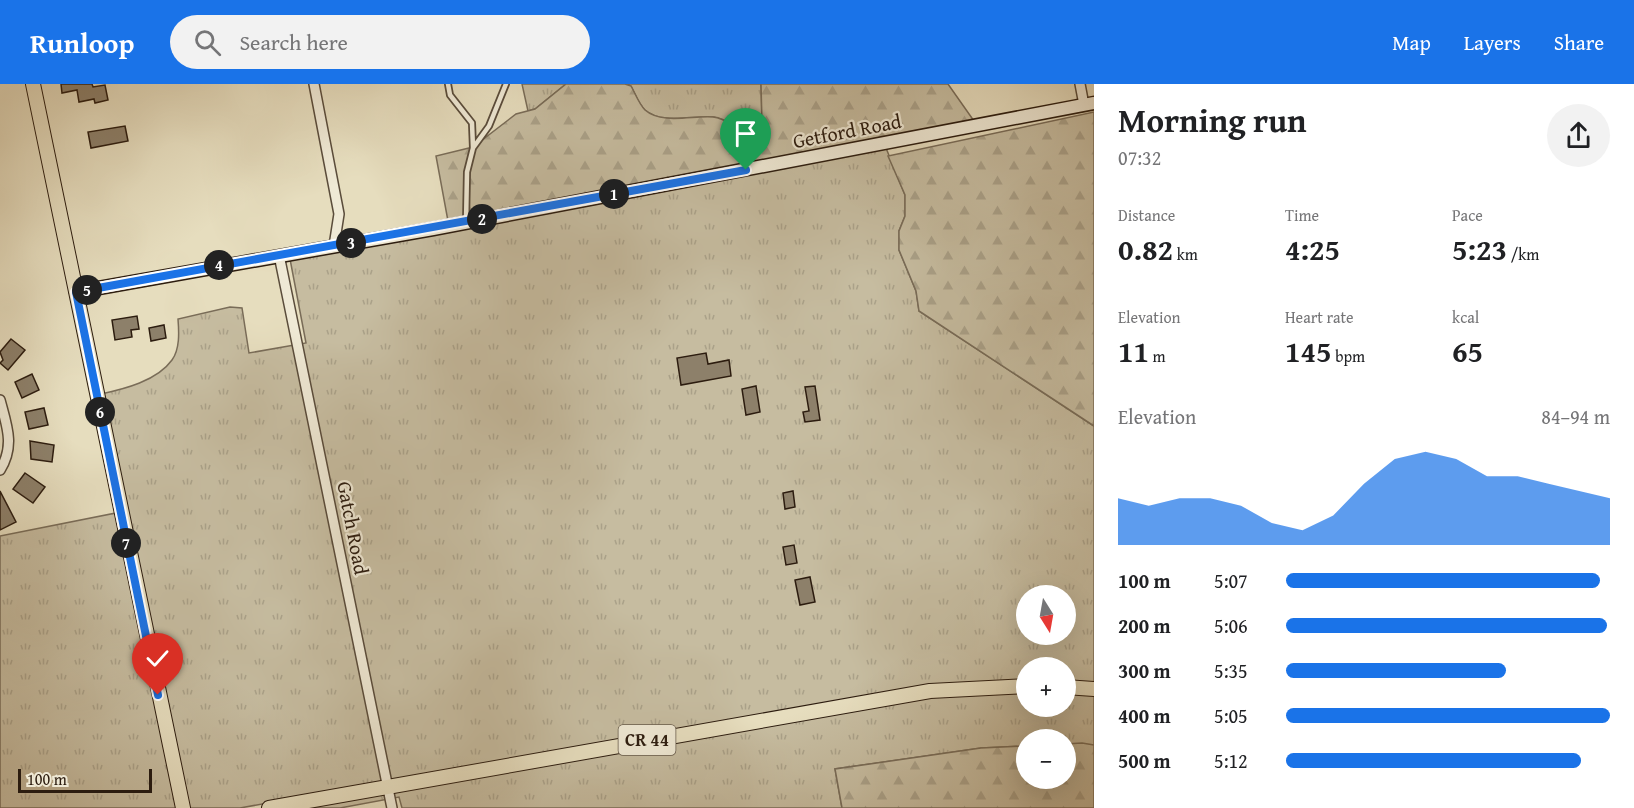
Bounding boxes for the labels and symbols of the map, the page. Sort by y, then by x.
street label: Getford Road [790,106,904,155]
pin [720,108,771,170]
pin: 1 [599,179,629,209]
pin: 2 [467,204,497,234]
pin: 3 [336,228,366,258]
pin: 4 [204,250,234,280]
pin: 5 [72,275,102,305]
pin: 6 [85,397,115,427]
street label: Gatch Road [330,479,377,577]
pin: 7 [111,528,141,558]
north arrow [1016,585,1076,645]
pin [132,633,183,695]
road number: CR 44 [618,725,676,755]
scale bar [18,766,152,794]

